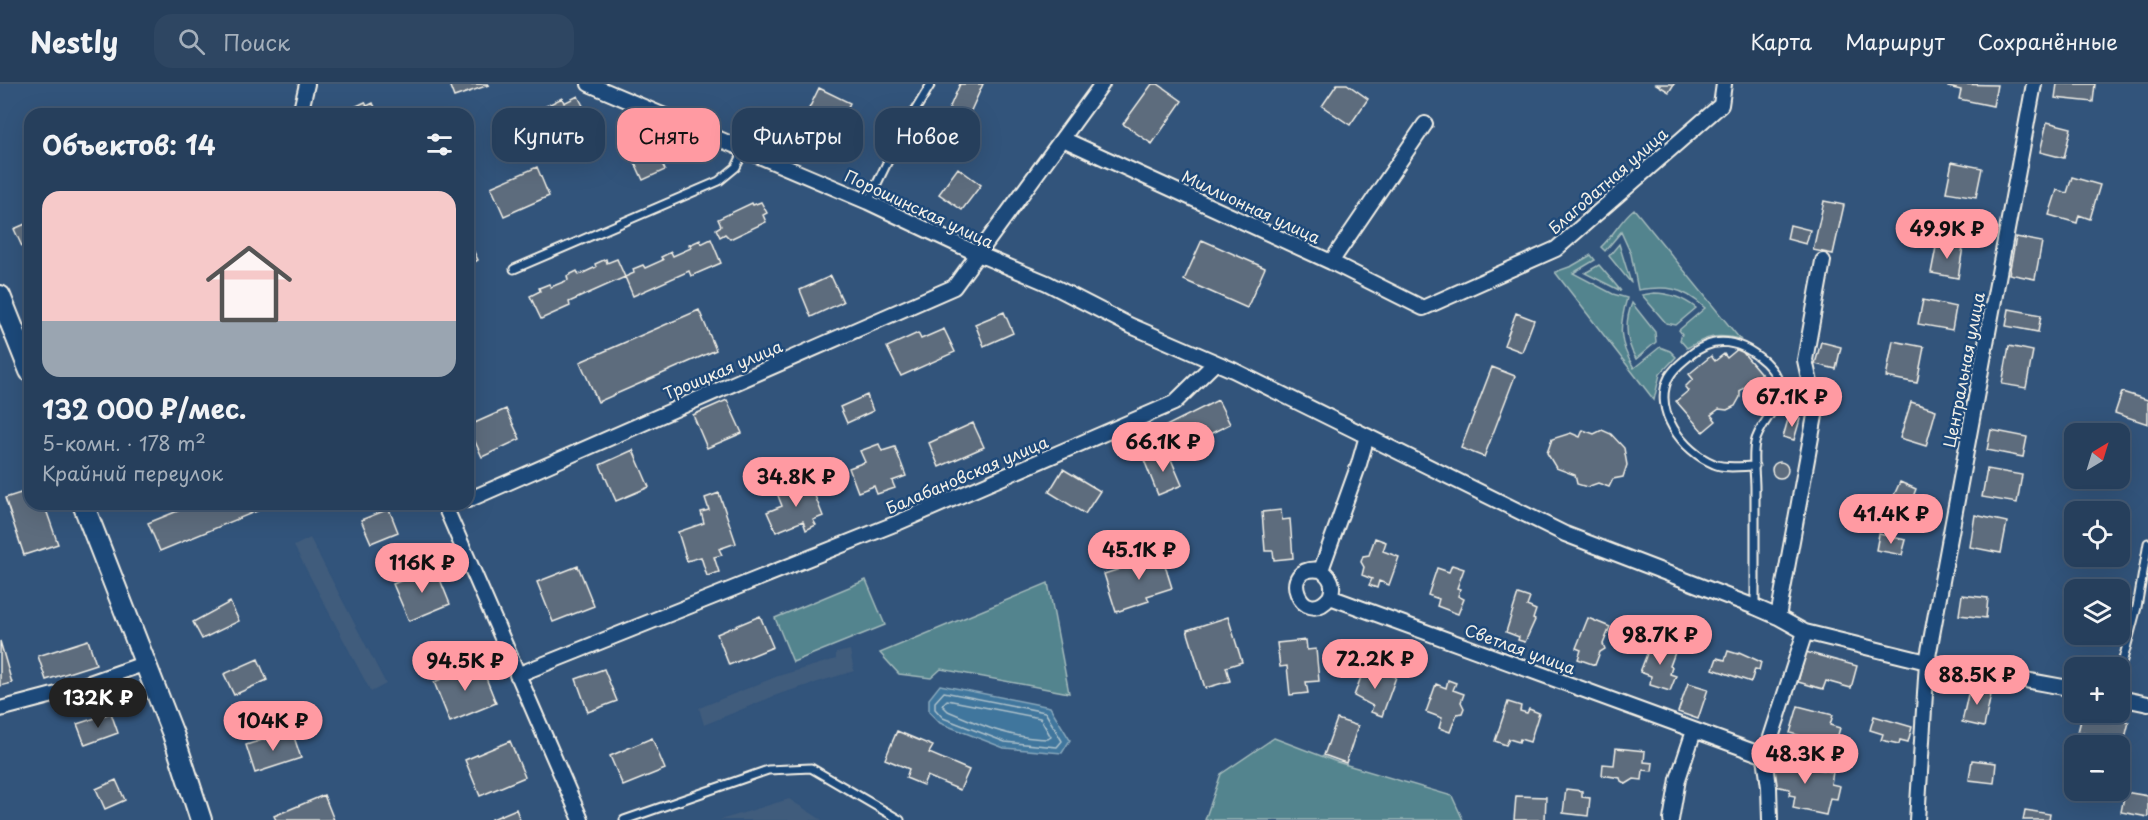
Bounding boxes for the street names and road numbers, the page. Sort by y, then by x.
street label: Благодатная улица [1542,121,1672,239]
street label: Порошинская улица [841,163,998,253]
street label: Миллионная улица [1178,163,1325,249]
street label: Центральная улица [1936,290,1990,450]
street label: Троицкая улица [659,333,786,405]
street label: Балабановская улица [882,429,1051,519]
street label: Светлая улица [1461,617,1579,679]

